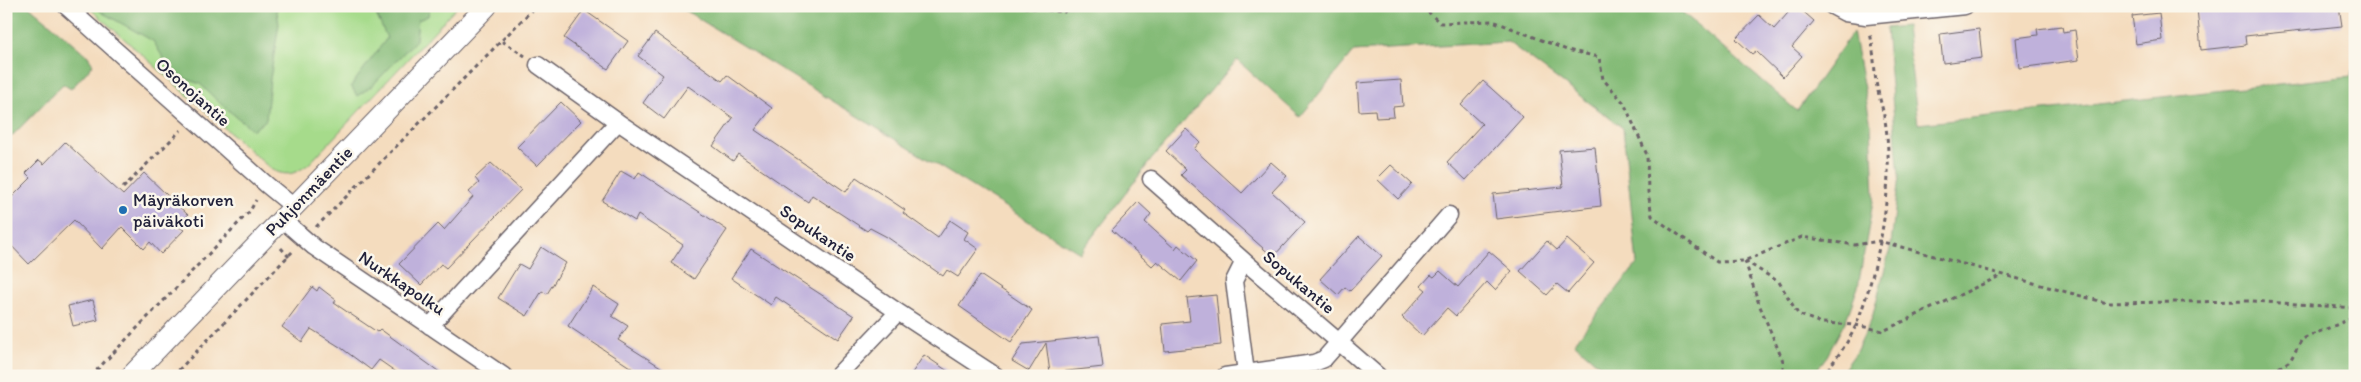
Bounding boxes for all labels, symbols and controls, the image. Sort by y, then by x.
street label: Osonojantie [151,53,235,131]
street label: Puhjonmäentie [261,141,357,241]
place label: Mäyräkorven päiväkoti [133,189,234,232]
street label: Sopukantie [776,199,860,267]
marker: Mäyräkorven päiväkoti [117,204,129,216]
street label: Nurkkapolku [355,246,449,320]
street label: Sopukantie [1258,246,1340,318]

